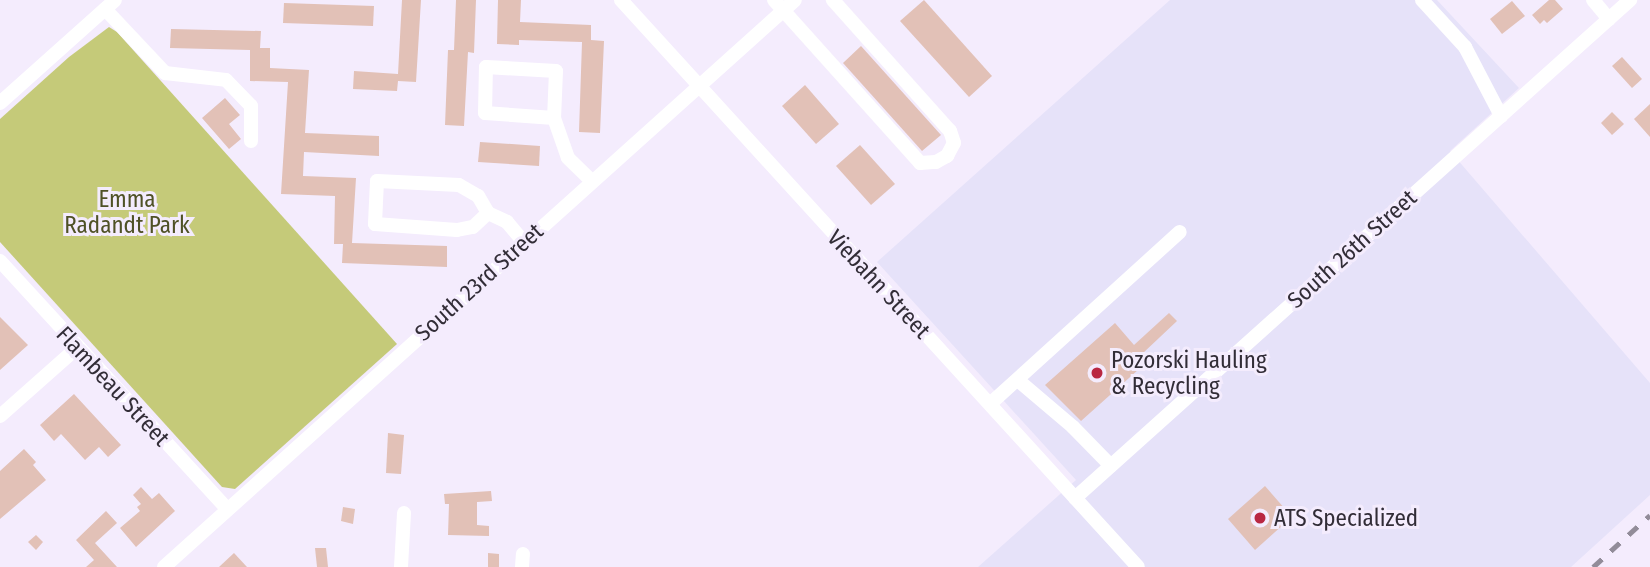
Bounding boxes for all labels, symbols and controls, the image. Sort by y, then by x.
street label: South 26th Street [1282,184,1422,314]
park label: Emma Radandt Park [64,185,190,239]
street label: South 23rd Street [409,217,549,347]
street label: Viebahn Street [822,224,936,344]
street label: Flambeau Street [51,320,175,452]
place label: Pozorski Hauling & Recycling [1111,346,1267,400]
marker: Pozorski Hauling & Recycling [1089,365,1105,381]
place label: ATS Specialized [1274,504,1418,532]
marker: ATS Specialized [1252,510,1268,526]

